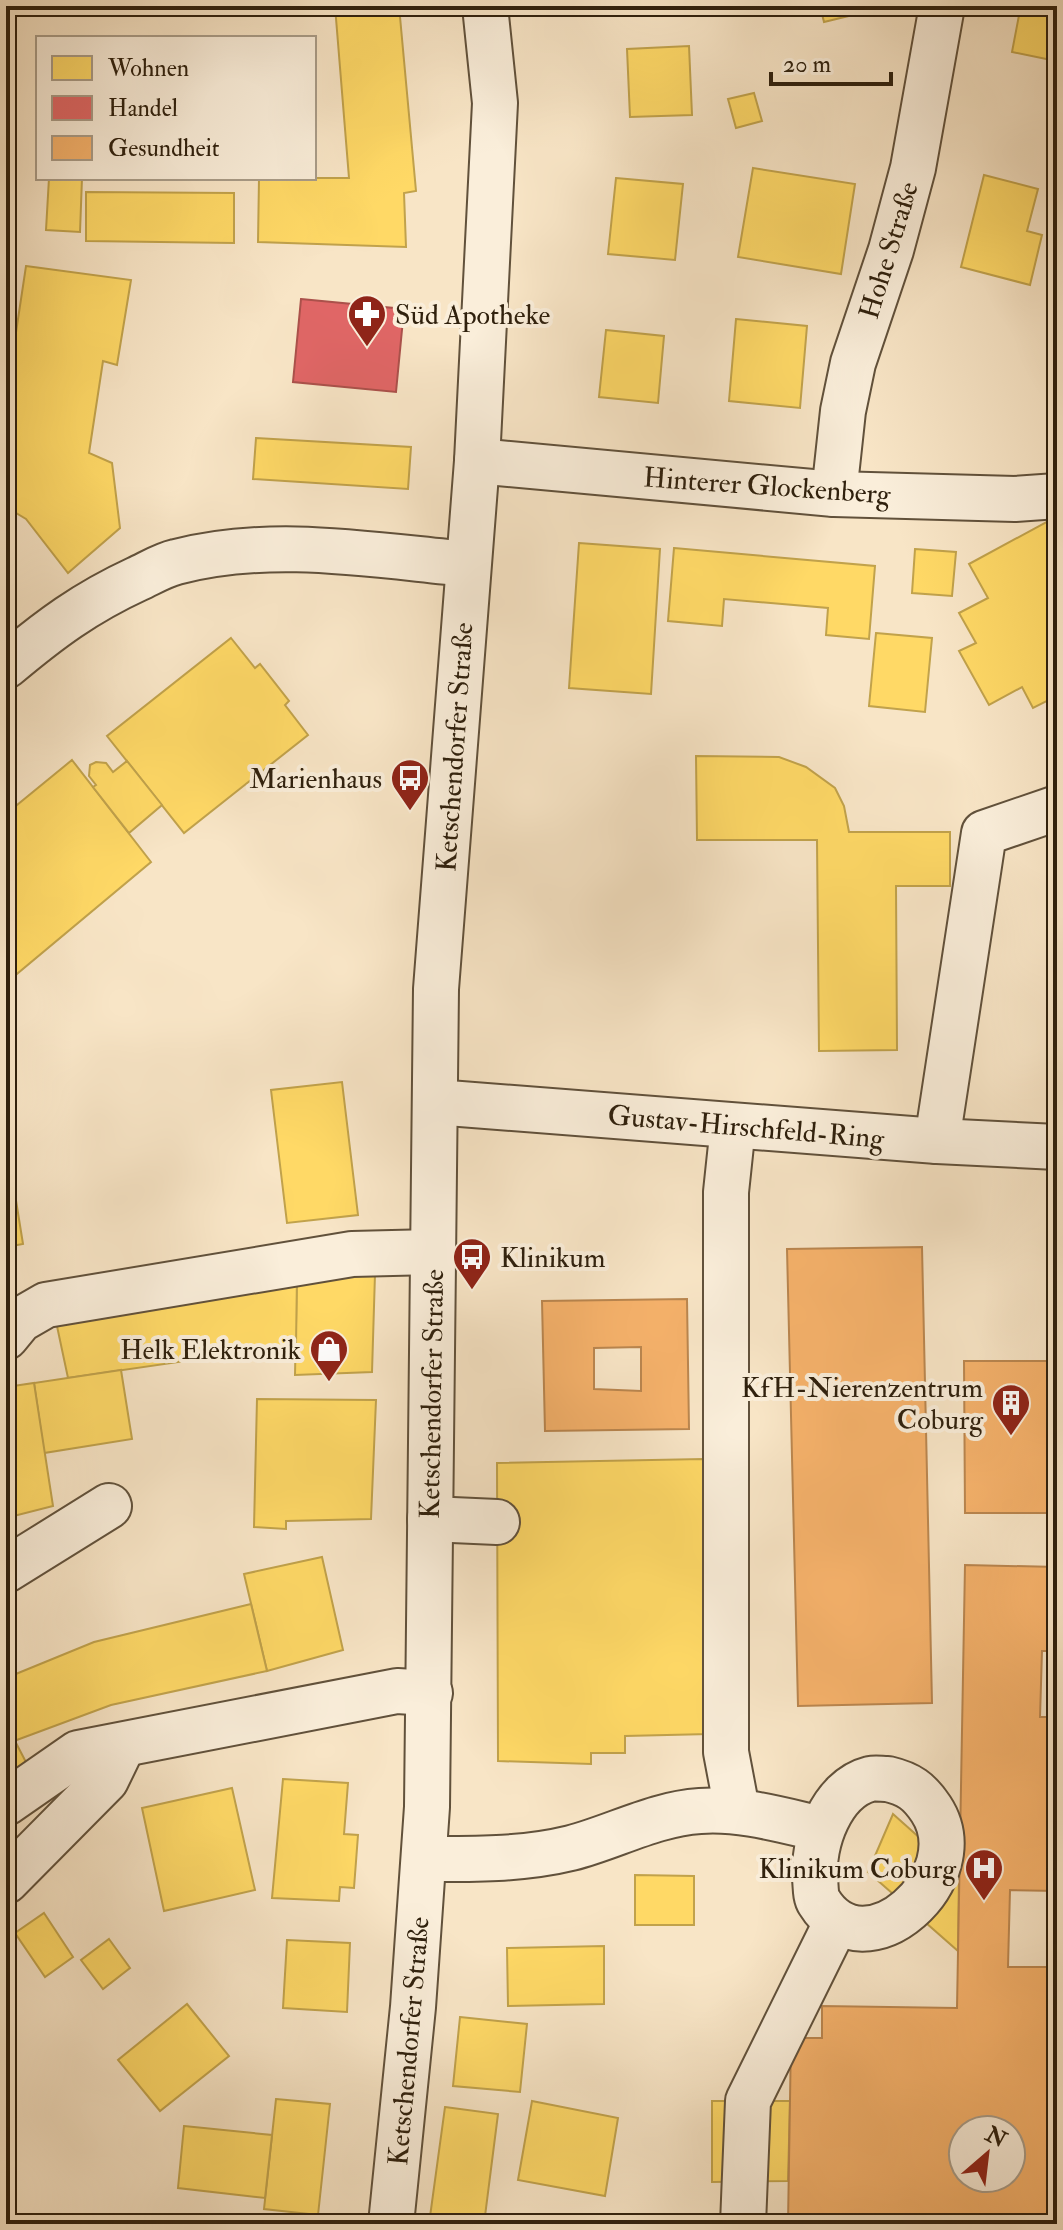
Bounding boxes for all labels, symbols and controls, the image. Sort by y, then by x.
legend [36,36,316,180]
scale bar [771,36,891,86]
text: 20 m [783,49,832,80]
text: Wohnen [107,53,189,84]
text: Handel [108,93,178,124]
text: Gesundheit [108,133,220,164]
street label: Hohe Straße [852,177,927,323]
pharmacy icon: Süd Apotheke [346,293,388,348]
place label: Süd Apotheke [395,298,550,333]
street label: Hinterer Glockenberg [642,460,893,513]
street label: Ketschendorfer Straße [429,621,482,873]
bus stop icon: Marienhaus [389,757,431,812]
place label: Marienhaus [249,762,382,797]
street label: Gustav-Hirschfeld-Ring [606,1098,887,1157]
bus stop icon: Klinikum [451,1236,493,1291]
place label: Klinikum [500,1241,606,1276]
street label: Ketschendorfer Straße [413,1269,452,1519]
shop icon: Helk Elektronik [308,1328,350,1383]
place label: Helk Elektronik [120,1333,302,1368]
place label: KfH-Nierenzentrum Coburg [741,1371,984,1438]
building icon: KfH-Nierenzentrum Coburg [990,1382,1032,1437]
hospital icon: Klinikum Coburg [963,1847,1005,1902]
place label: Klinikum Coburg [758,1852,957,1887]
street label: Ketschendorfer Straße [381,1915,438,2167]
north arrow [947,2114,1027,2194]
text: N [980,2120,1011,2154]

